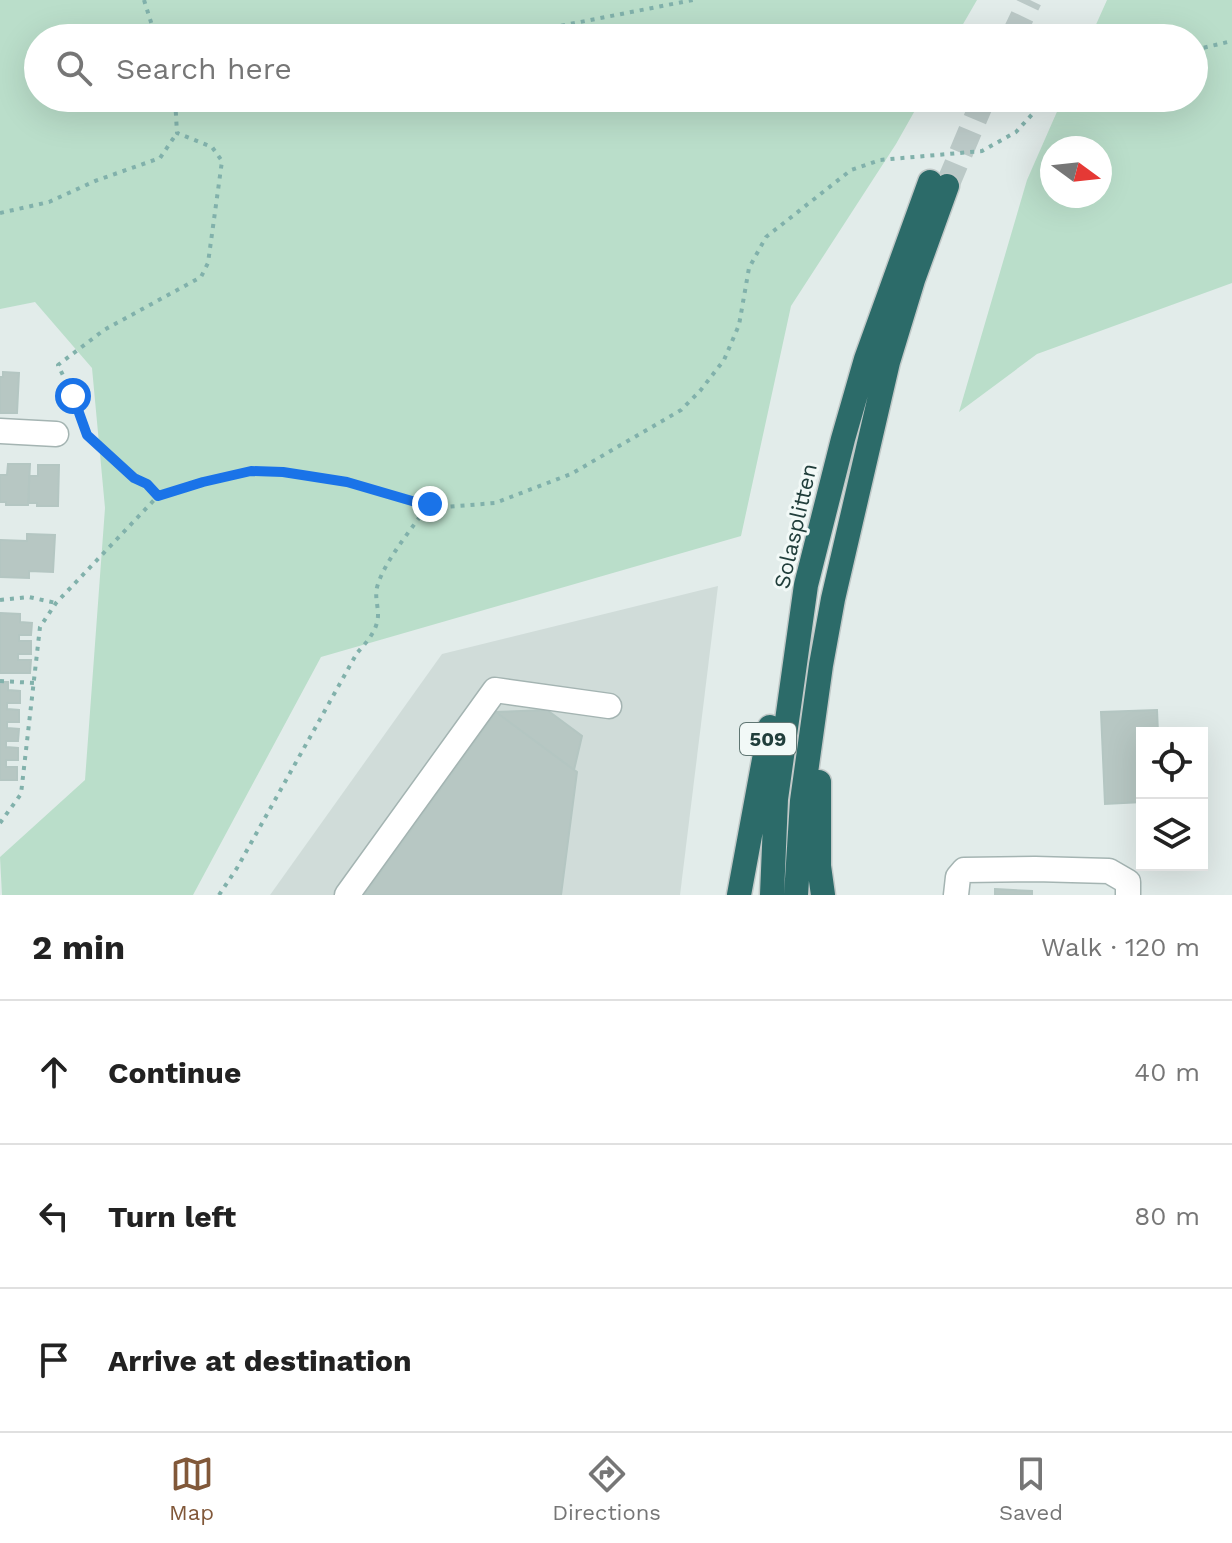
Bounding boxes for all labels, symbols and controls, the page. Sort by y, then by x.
search box [24,24,1208,112]
icon: search [52,46,96,90]
text: Search here [116,51,292,86]
north arrow [1040,136,1112,208]
route start [55,378,91,414]
street label: Solasplitten [769,461,822,591]
route end [412,486,448,522]
road number: 509 [740,723,796,755]
map controls [1136,727,1208,871]
button: locate [1136,727,1208,799]
button: layers [1136,799,1208,871]
text: 2 min [32,927,125,967]
text: Walk · 120 m [1041,932,1200,962]
icon: ahead [32,1050,76,1094]
text: Continue [108,1055,241,1090]
text: 40 m [1134,1057,1200,1087]
icon: left [32,1194,76,1238]
text: Turn left [108,1199,236,1234]
text: 80 m [1134,1201,1200,1231]
icon: arrive [32,1338,76,1382]
text: Arrive at destination [108,1343,412,1378]
tab: Map [169,1452,214,1525]
tab: Directions [552,1452,661,1525]
tab: Saved [999,1452,1063,1525]

